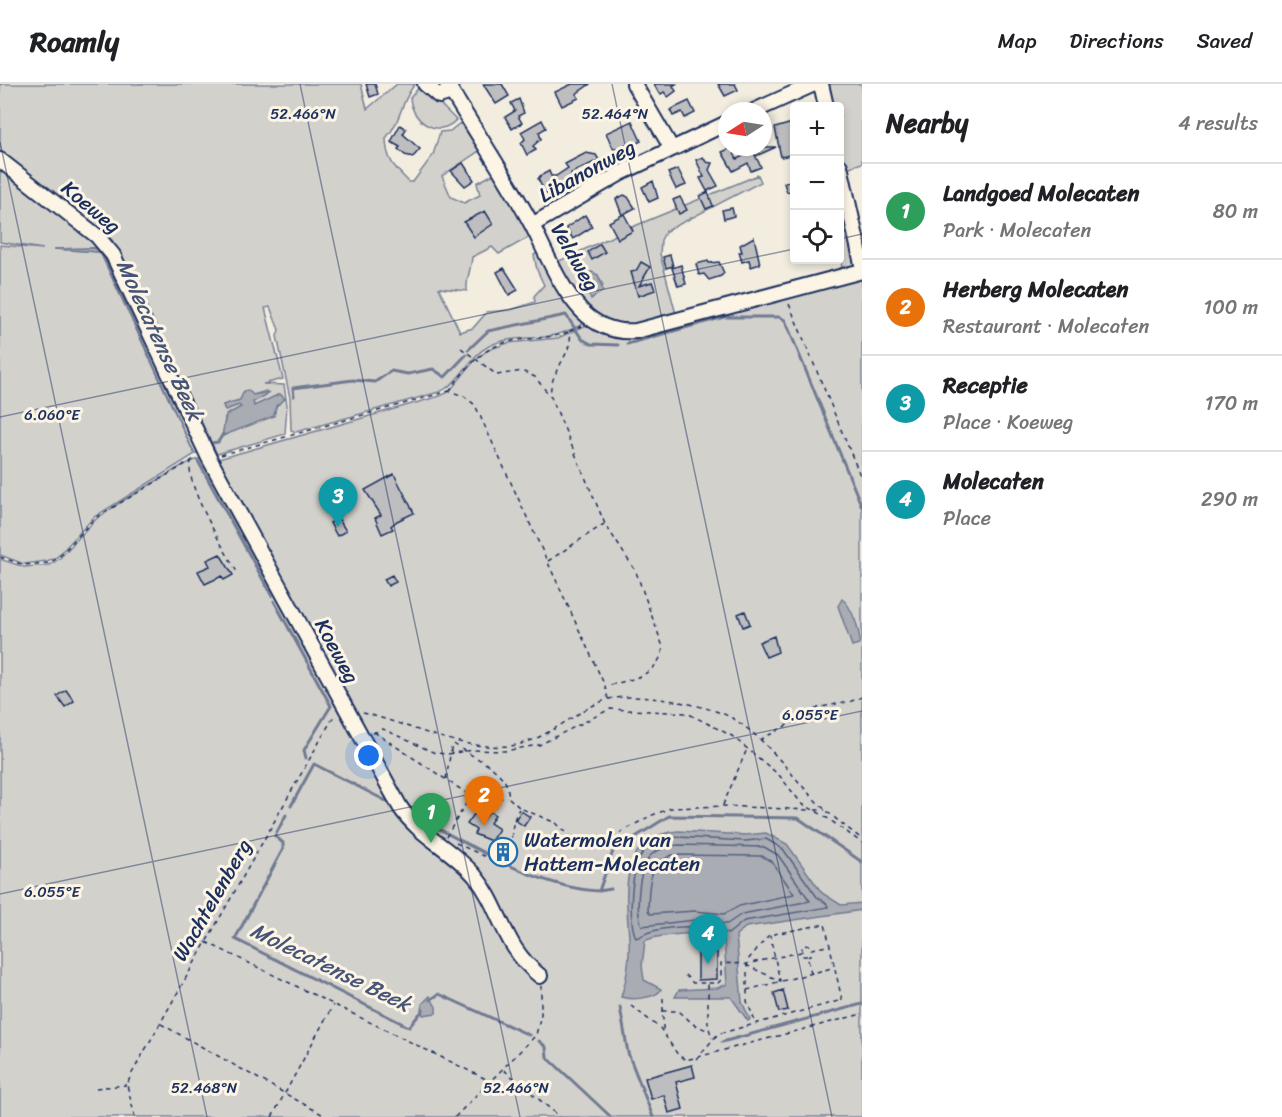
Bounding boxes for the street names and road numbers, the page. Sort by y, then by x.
street label: Libanonweg [531,128,643,213]
street label: Koeweg [52,170,130,244]
street label: Veldweg [540,215,610,299]
street label: Koeweg [304,611,370,691]
street label: Wachtelenberg [162,831,263,968]

